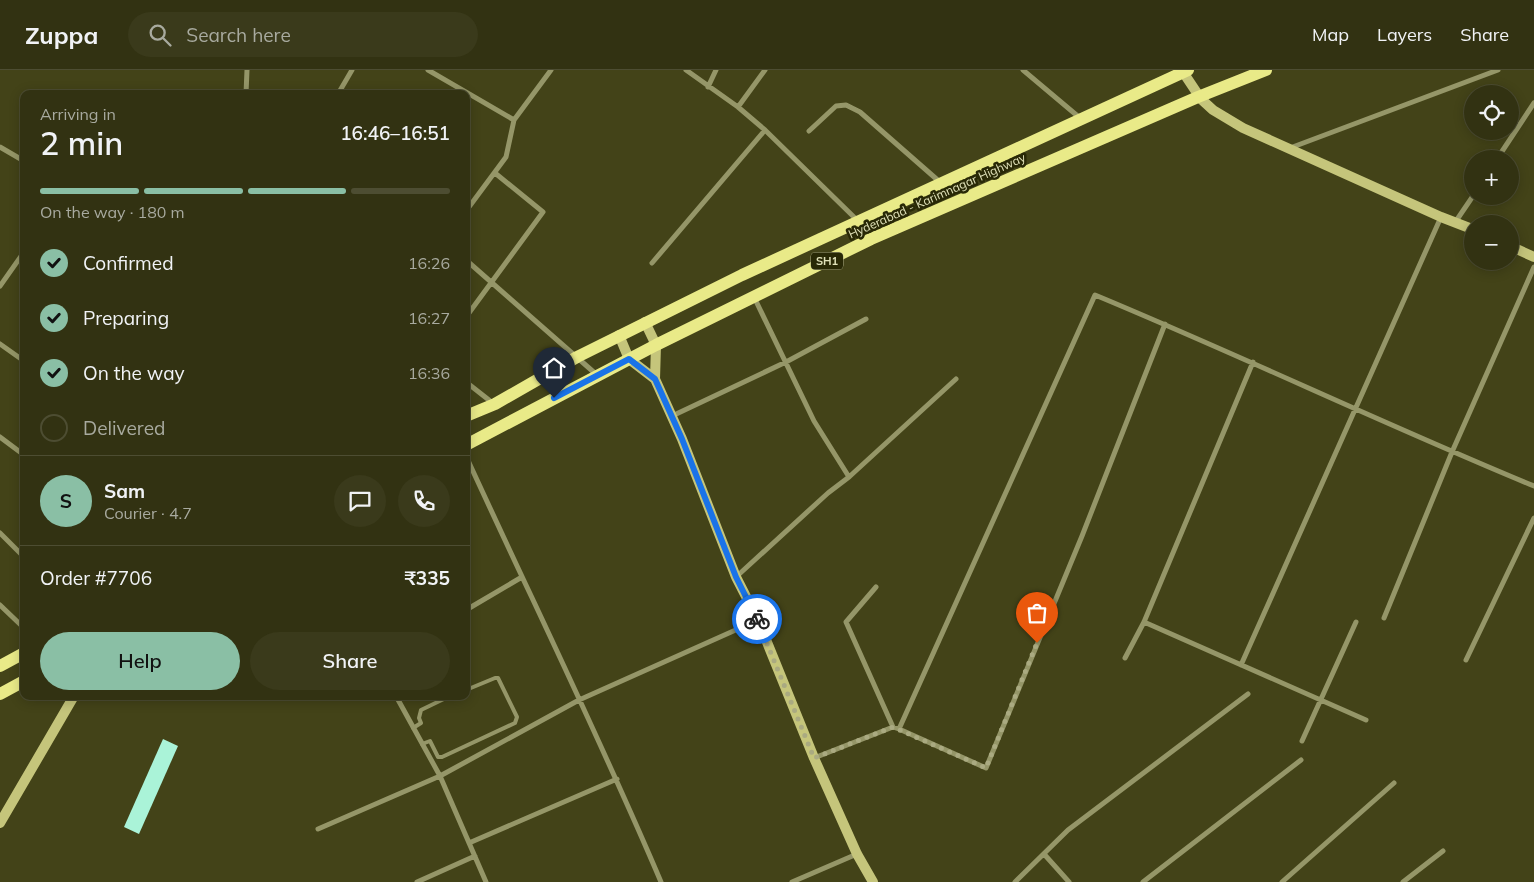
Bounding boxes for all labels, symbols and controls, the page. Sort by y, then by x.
search box [128,12,478,57]
text: Zuppa [25,20,98,50]
icon: search [146,21,174,49]
text: Search here [186,23,291,47]
text: Map [1312,23,1349,46]
text: Layers [1377,23,1432,46]
text: Share [1460,23,1509,46]
map controls [1464,85,1519,270]
button: locate [1464,85,1519,140]
text: Arriving in [40,104,116,124]
text: 16:46–16:51 [340,121,450,145]
text: 2 min [40,123,123,163]
street label: Hyderabad - Karimnagar Highway [846,149,1028,242]
button: + [1464,150,1519,205]
text: On the way · 180 m [40,202,185,222]
button: − [1464,215,1519,270]
icon: check [40,249,68,277]
text: Confirmed [83,251,174,275]
road number: SH1 [811,252,843,270]
text: 16:26 [408,253,450,273]
icon: check [40,304,68,332]
text: Preparing [83,306,169,330]
text: 16:27 [408,308,450,328]
pin [533,347,575,398]
icon: home [540,354,568,382]
icon: check [40,359,68,387]
text: On the way [83,361,185,385]
text: 16:36 [408,363,450,383]
text: Delivered [83,416,165,440]
button: chat [334,475,386,527]
button: phone [398,475,450,527]
text: Sam [104,479,145,503]
text: S [60,489,72,513]
text: Courier · 4.7 [104,503,192,523]
text: Order #7706 [40,566,152,590]
text: ₹335 [404,566,450,590]
pin [1016,592,1058,643]
courier [732,594,782,644]
icon: bag [1023,599,1051,627]
icon: bike [743,605,771,633]
button: Help [40,632,240,690]
button: Share [250,632,450,690]

